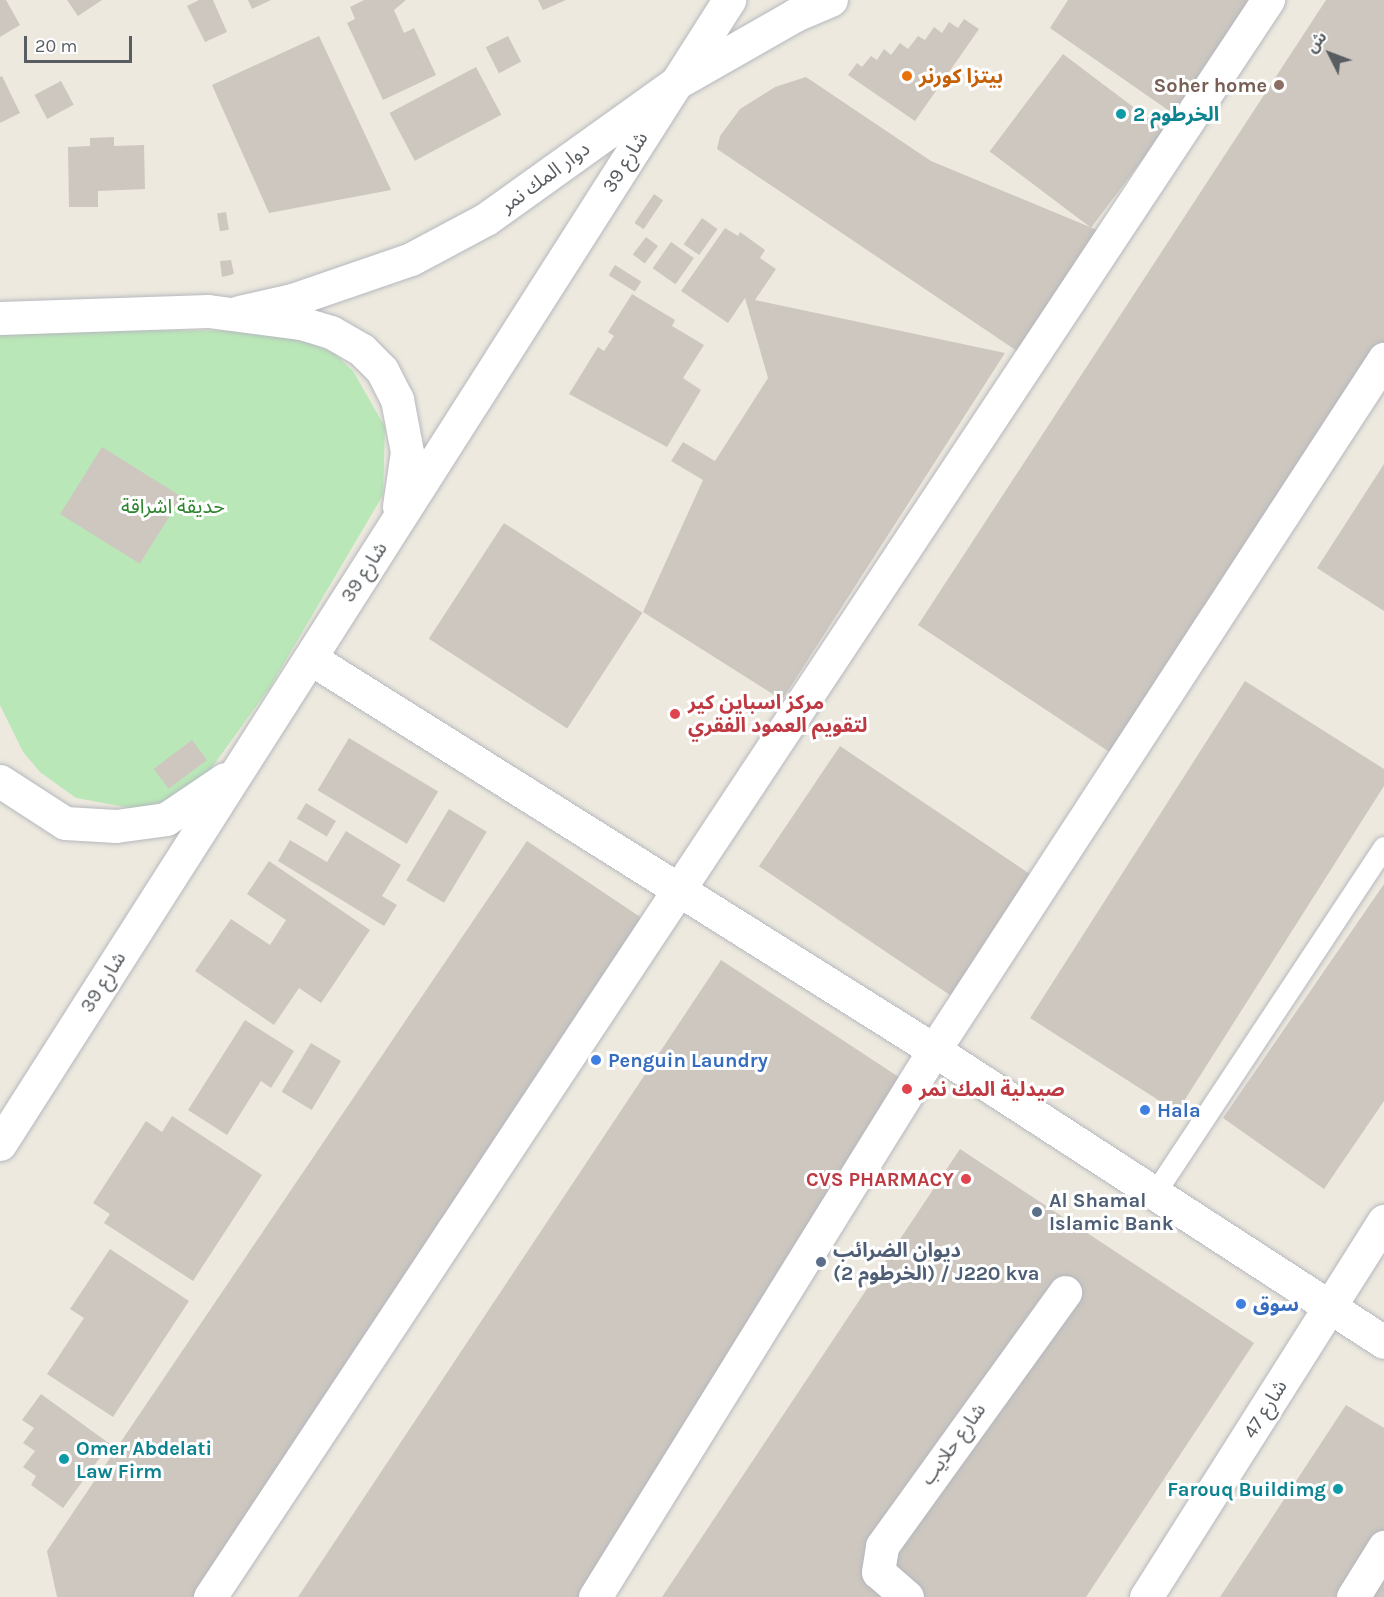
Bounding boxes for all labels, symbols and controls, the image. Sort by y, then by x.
scale bar [27,24,135,62]
north arrow [1300,24,1360,84]
text: ش [1302,27,1331,56]
text: 20 m [35,35,77,57]
place label: بيتزا كورنر [919,64,1003,88]
marker: بيتزا كورنر [900,69,914,83]
place label: Soher home [1154,73,1267,97]
marker: Soher home [1272,78,1286,92]
place label: الخرطوم 2 [1133,102,1219,126]
marker: الخرطوم 2 [1114,107,1128,121]
street label: شارع 39 [597,127,653,197]
street label: دوار المك نمر [496,136,594,218]
park label: حديقة اشراقة [121,494,225,518]
street label: شارع 39 [336,537,392,607]
place label: مركز اسباين كير لتقويم العمود الفقري [688,690,867,737]
marker: مركز اسباين كير لتقويم العمود الفقري [666,705,684,723]
street label: شارع 39 [75,947,131,1017]
place label: Penguin Laundry [608,1048,768,1072]
marker: Penguin Laundry [589,1053,603,1067]
place label: صيدلية المك نمر [919,1077,1065,1101]
marker: صيدلية المك نمر [900,1082,914,1096]
place label: Hala [1157,1098,1201,1122]
marker: Hala [1138,1103,1152,1117]
place label: CVS PHARMACY [806,1167,954,1191]
marker: CVS PHARMACY [959,1172,973,1186]
place label: Al Shamal Islamic Bank [1049,1188,1174,1235]
marker: Al Shamal Islamic Bank [1030,1205,1044,1219]
place label: ديوان الضرائب (الخرطوم 2) / J220 kva [833,1238,1039,1285]
marker: ديوان الضرائب (الخرطوم 2) / J220 kva [814,1255,828,1269]
place label: سوق [1253,1292,1299,1316]
marker: سوق [1234,1297,1248,1311]
street label: شارع 47 [1238,1375,1292,1443]
street label: شارع حلايب [915,1398,991,1490]
place label: Omer Abdelati Law Firm [76,1436,212,1483]
marker: Omer Abdelati Law Firm [57,1452,71,1466]
place label: Farouq Buildimg [1167,1477,1326,1501]
marker: Farouq Buildimg [1331,1482,1345,1496]

